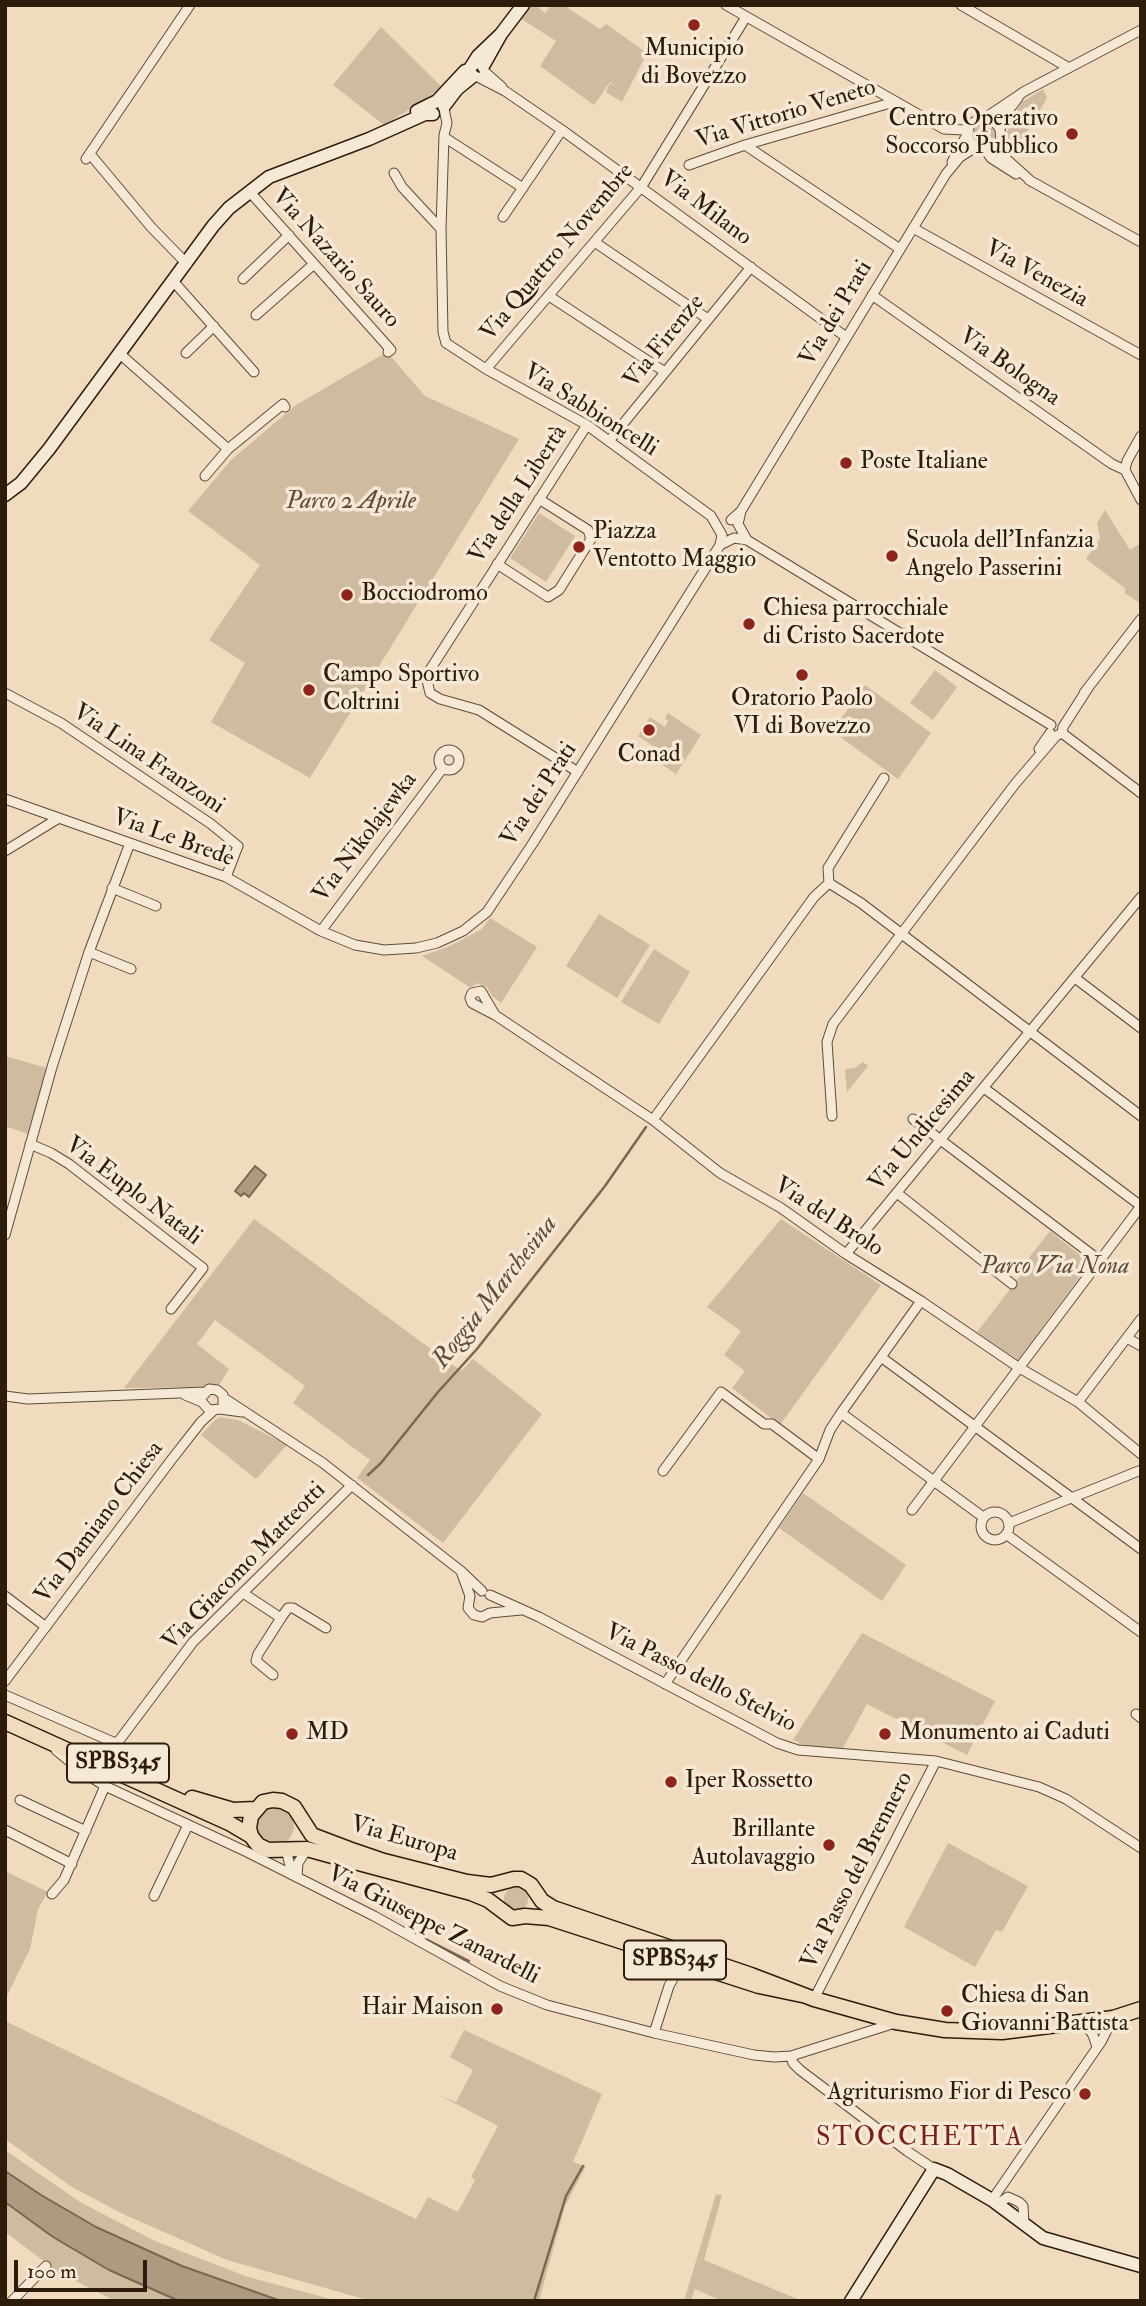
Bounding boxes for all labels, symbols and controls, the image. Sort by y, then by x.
marker: Municipio di Bovezzo [686,17,702,33]
place label: Municipio di Bovezzo [641,36,747,92]
street label: Via Vittorio Veneto [692,74,880,156]
place label: Centro Operativo Soccorso Pubblico [885,106,1058,162]
marker: Centro Operativo Soccorso Pubblico [1064,126,1080,142]
street label: Via Quattro Novembre [475,158,641,348]
street label: Via Milano [653,165,757,253]
street label: Via Nazario Sauro [265,183,405,335]
street label: Via Venezia [979,235,1093,315]
street label: Via dei Prati [794,256,880,372]
street label: Via Firenze [618,289,712,395]
street label: Via Bologna [953,323,1065,413]
street label: Via Sabbioncelli [517,358,663,464]
street label: Via della Libertà [464,420,574,570]
place label: Poste Italiane [860,449,988,477]
marker: Poste Italiane [838,455,854,471]
park label: Parco 2 Aprile [286,489,416,517]
place label: Piazza Ventotto Maggio [593,519,756,575]
place label: Scuola dell'Infanzia Angelo Passerini [906,528,1094,584]
marker: Piazza Ventotto Maggio [571,539,587,555]
marker: Scuola dell'Infanzia Angelo Passerini [884,548,900,564]
place label: Bocciodromo [361,581,488,609]
marker: Bocciodromo [339,587,355,603]
place label: Chiesa parrocchiale di Cristo Sacerdote [763,596,948,652]
marker: Chiesa parrocchiale di Cristo Sacerdote [741,616,757,632]
place label: Campo Sportivo Coltrini [323,662,479,718]
marker: Oratorio Paolo VI di Bovezzo [794,667,810,683]
marker: Campo Sportivo Coltrini [301,682,317,698]
place label: Oratorio Paolo VI di Bovezzo [731,686,873,742]
street label: Via Lina Franzoni [67,699,229,821]
marker: Conad [641,722,657,738]
street label: Via dei Prati [496,738,584,852]
place label: Conad [617,742,681,770]
street label: Via Nikolajewka [308,767,424,909]
street label: Via Le Brede [108,804,238,874]
street label: Via Undicesima [863,1064,983,1198]
street label: Via Euplo Natali [59,1131,207,1253]
street label: Via del Brolo [768,1172,888,1264]
water label: Roggia Marchesina [427,1211,565,1375]
park label: Parco Via Nona [981,1254,1129,1282]
street label: Via Damiano Chiesa [30,1436,170,1610]
street label: Via Giacomo Matteotti [157,1477,333,1657]
street label: Via Passo dello Stelvio [600,1618,800,1740]
place label: MD [306,1720,349,1748]
place label: Monumento ai Caduti [899,1720,1110,1748]
marker: MD [284,1726,300,1742]
marker: Monumento ai Caduti [877,1726,893,1742]
road number: SPBS345 [67,1744,169,1782]
place label: Iper Rossetto [685,1768,813,1796]
street label: Via Passo del Brennero [796,1768,920,1974]
marker: Iper Rossetto [663,1774,679,1790]
street label: Via Europa [347,1811,461,1869]
place label: Brillante Autolavaggio [691,1817,815,1873]
marker: Brillante Autolavaggio [821,1837,837,1853]
street label: Via Giuseppe Zanardelli [322,1860,544,1992]
road number: SPBS345 [624,1940,726,1980]
place label: Chiesa di San Giovanni Battista [961,1983,1128,2039]
place label: Hair Maison [362,1995,483,2023]
marker: Hair Maison [489,2001,505,2017]
marker: Chiesa di San Giovanni Battista [939,2003,955,2019]
place label: Agriturismo Fior di Pesco [827,2080,1071,2108]
marker: Agriturismo Fior di Pesco [1077,2086,1093,2102]
district label: STOCCHETTA [817,2123,1023,2155]
scale bar [18,2246,150,2290]
text: 100 m [27,2258,77,2285]

